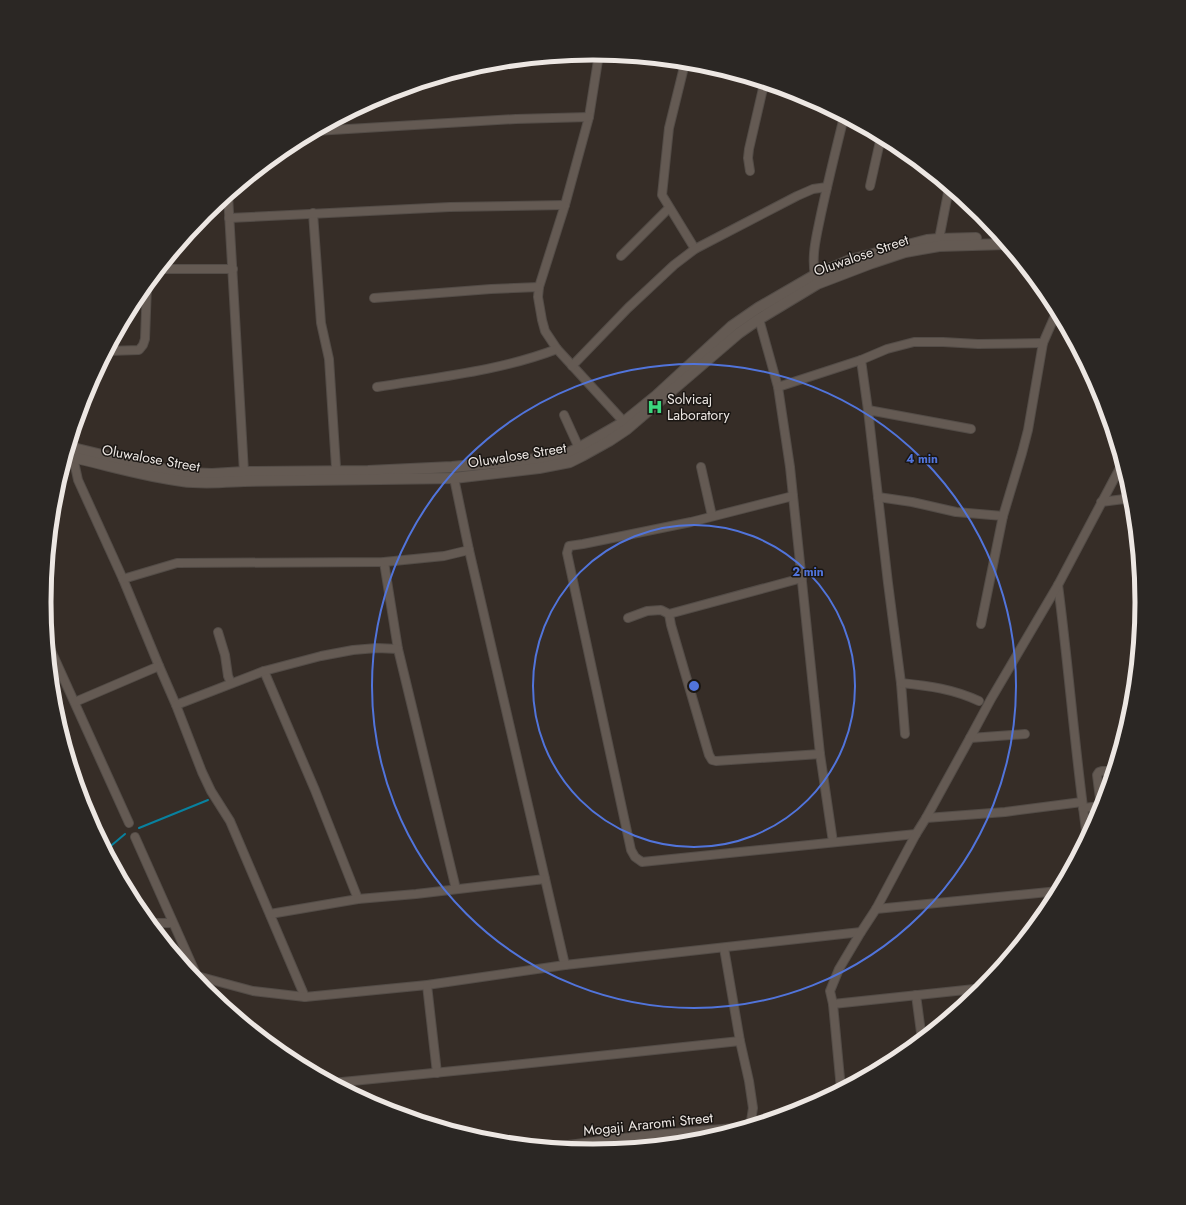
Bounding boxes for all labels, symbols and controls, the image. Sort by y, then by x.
street label: Oluwalose Street [811,229,912,281]
place label: Solvicaj Laboratory [667,389,730,425]
hospital icon: Solvicaj Laboratory [646,398,664,416]
street label: Oluwalose Street [466,437,568,473]
street label: Oluwalose Street [100,440,202,477]
text: 4 min [906,450,938,468]
text: 2 min [792,563,824,581]
centre of rings [687,679,701,693]
street label: Mogaji Araromi Street [582,1107,714,1141]

